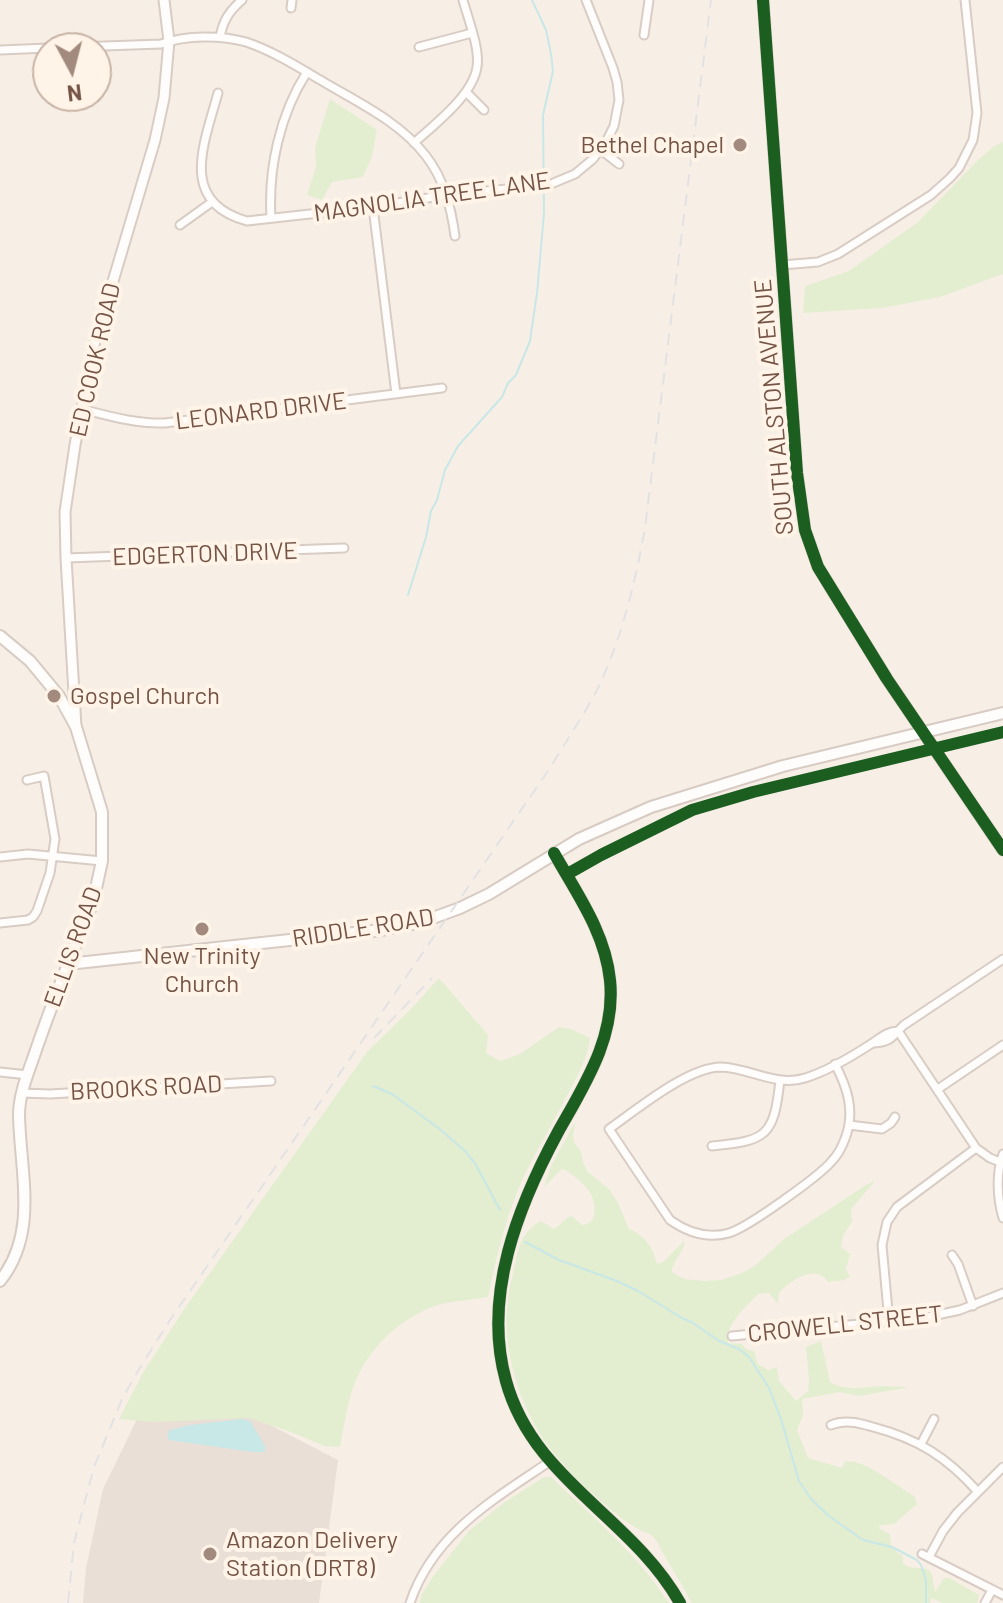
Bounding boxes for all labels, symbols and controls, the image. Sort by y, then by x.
north arrow [32,32,112,112]
text: N [66,80,84,108]
place label: Bethel Chapel [581,131,724,159]
marker: Bethel Chapel [731,136,749,154]
street label: MAGNOLIA TREE LANE [312,166,552,228]
street label: SOUTH ALSTON AVENUE [748,278,800,536]
street label: ED COOK ROAD [63,280,127,440]
street label: LEONARD DRIVE [174,386,348,436]
street label: EDGERTON DRIVE [112,536,298,572]
place label: Gospel Church [70,682,220,710]
marker: Gospel Church [45,687,63,705]
street label: ELLIS ROAD [38,883,108,1011]
street label: RIDDLE ROAD [290,903,436,953]
marker: New Trinity Church [193,920,211,938]
place label: New Trinity Church [144,942,260,998]
street label: BROOKS ROAD [69,1070,223,1106]
street label: CROWELL STREET [746,1299,944,1349]
place label: Amazon Delivery Station (DRT8) [226,1526,398,1582]
marker: Amazon Delivery Station (DRT8) [201,1545,219,1563]

